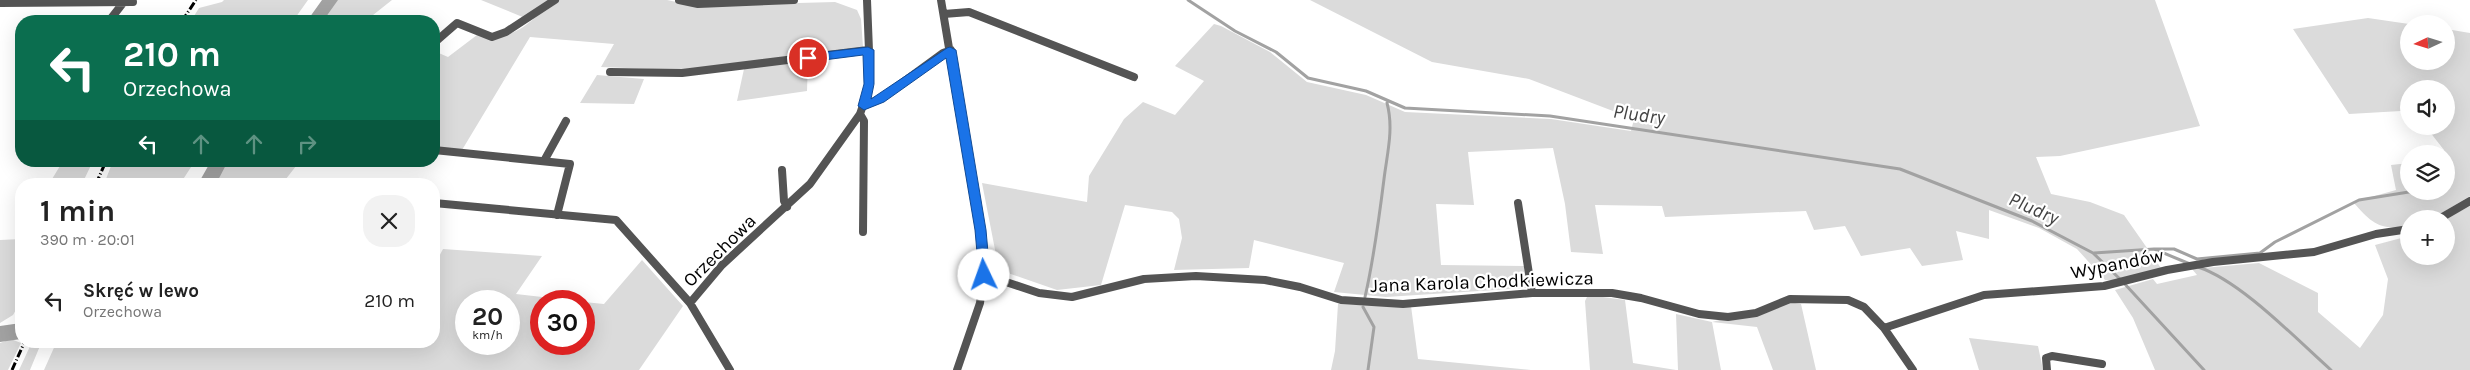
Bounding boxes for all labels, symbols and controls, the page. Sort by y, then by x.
north arrow [2400,15,2455,70]
map controls [2400,15,2455,265]
text: 210 m [123,34,221,75]
icon: left [40,35,105,100]
pin [787,37,829,79]
icon: arrive [794,44,822,72]
text: Orzechowa [123,76,232,102]
button: sound [2400,80,2455,135]
water label: Pludry [1611,99,1668,130]
icon: left [134,130,162,158]
icon: ahead [187,130,215,158]
icon: ahead [240,130,268,158]
icon: right [293,130,321,158]
button: layers [2400,145,2455,200]
water label: Pludry [2005,187,2063,230]
text: 1 min [40,193,115,229]
button: close [363,195,415,247]
street label: Orzechowa [679,210,761,292]
button: + [2400,210,2455,265]
text: 390 m · 20:01 [40,230,135,249]
street label: Wypandów [2069,244,2166,284]
position arrow [957,248,1009,300]
street label: Jana Karola Chodkiewicza [1370,267,1594,297]
text: Skręć w lewo [83,280,199,302]
icon: left [40,287,68,315]
text: 210 m [364,290,415,312]
speed limit sign: 30 [530,290,595,355]
text: Orzechowa [83,302,162,321]
text: 20 [472,302,503,331]
text: km/h [472,328,503,342]

